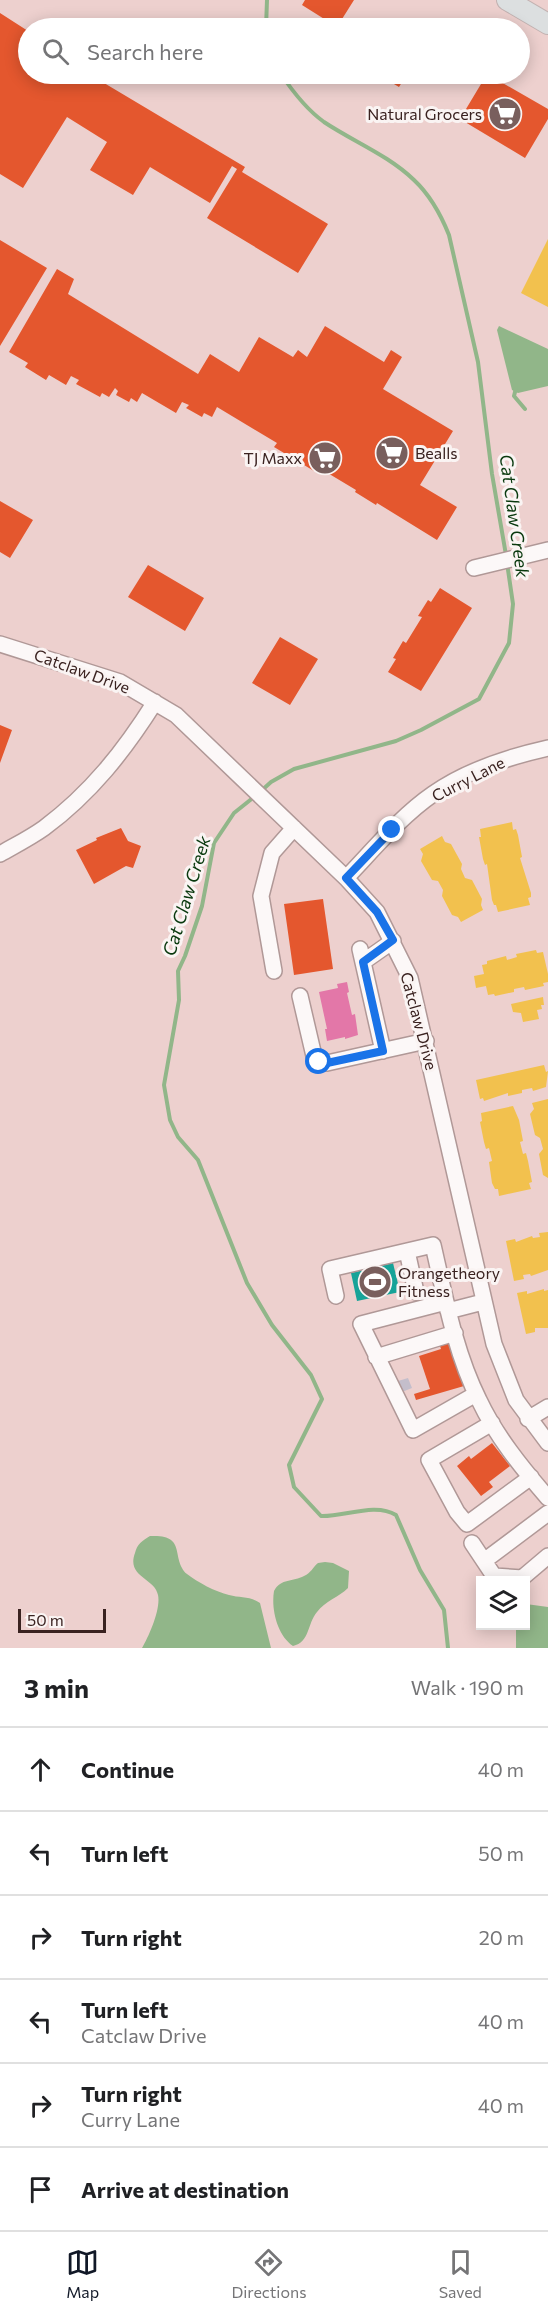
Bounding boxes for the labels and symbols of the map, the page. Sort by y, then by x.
supermarket icon: Natural Grocers [487,96,523,132]
place label: Natural Grocers [367,104,482,123]
supermarket icon: Bealls [374,435,410,471]
supermarket icon: TJ Maxx [307,440,343,476]
place label: Bealls [415,443,458,462]
place label: TJ Maxx [243,448,302,467]
water label: Cat Claw Creek [495,453,535,580]
street label: Catclaw Drive [32,644,133,697]
street label: Curry Lane [428,752,507,805]
route end [378,816,404,842]
water label: Cat Claw Creek [157,832,215,958]
street label: Catclaw Drive [397,970,442,1072]
route start [305,1048,331,1074]
place label: Orangetheory Fitness [398,1263,500,1300]
sports icon: Orangetheory Fitness [357,1264,393,1300]
scale bar [18,1606,106,1634]

